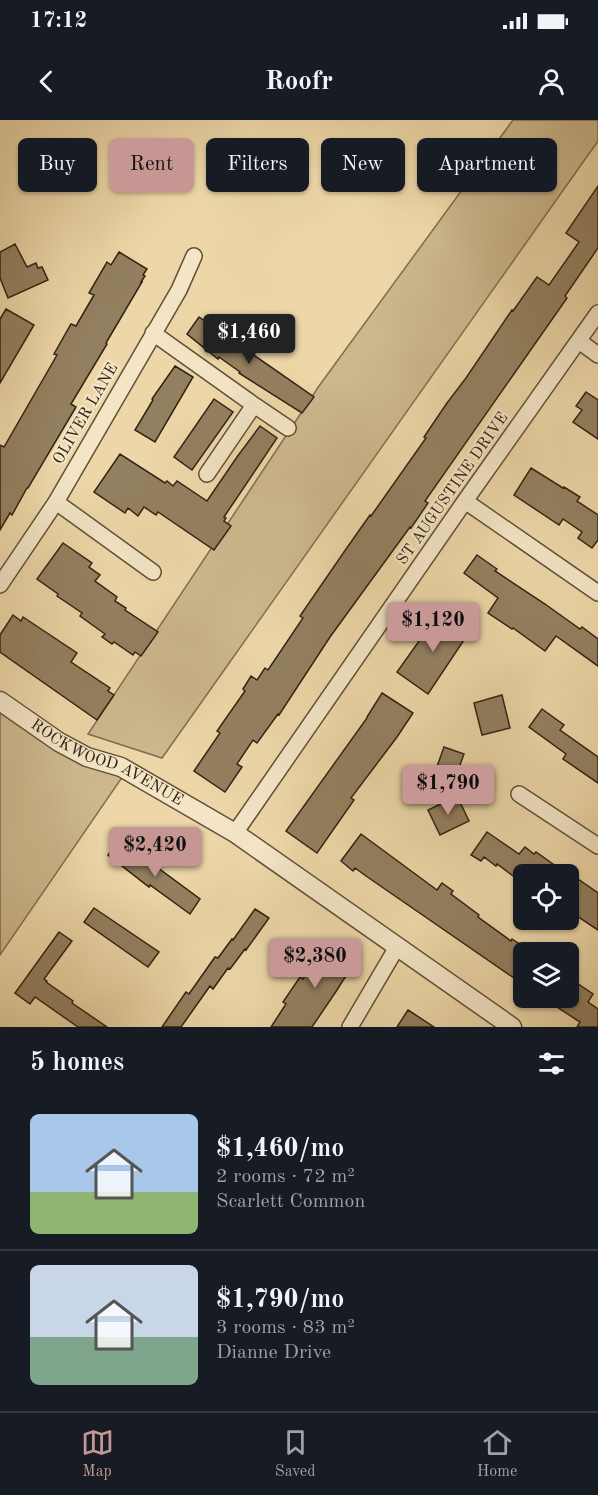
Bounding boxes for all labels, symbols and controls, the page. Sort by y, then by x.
text: 17:12 [30,10,87,32]
icon: back [30,65,63,98]
icon: person [535,65,568,98]
text: Roofr [265,68,333,95]
chip: Buy [18,138,97,192]
chip: Rent [109,138,194,192]
chip: Filters [206,138,309,192]
chip: New [321,138,405,192]
chip: Apartment [417,138,557,192]
pin: $1,460 [200,314,298,365]
text: $1,460 [217,323,281,343]
street label: OLIVER LANE [51,361,121,467]
street label: ST AUGUSTINE DRIVE [394,410,512,568]
pin: $1,120 [384,602,482,653]
text: $1,120 [401,611,465,631]
street label: ROCKWOOD AVENUE [28,717,185,809]
pin: $1,790 [399,765,497,816]
text: $1,790 [416,774,480,794]
pin: $2,420 [106,827,204,878]
text: $2,420 [123,836,187,856]
map controls [513,864,579,1008]
button: locate [513,864,579,930]
pin: $2,380 [266,938,364,989]
button: layers [513,942,579,1008]
text: $2,380 [283,947,347,967]
icon: filters [535,1047,568,1080]
text: 5 homes [30,1050,124,1076]
text: $1,460/mo [216,1136,344,1162]
icon: home [78,1138,150,1210]
text: 2 rooms · 72 m² [216,1167,355,1187]
text: Scarlett Common [216,1192,365,1212]
text: $1,790/mo [216,1287,344,1313]
icon: home [78,1289,150,1361]
text: 3 rooms · 83 m² [216,1318,355,1338]
text: Dianne Drive [216,1343,331,1363]
tab: Map [81,1426,114,1482]
tab: Saved [275,1426,316,1482]
tab: Home [477,1426,517,1482]

